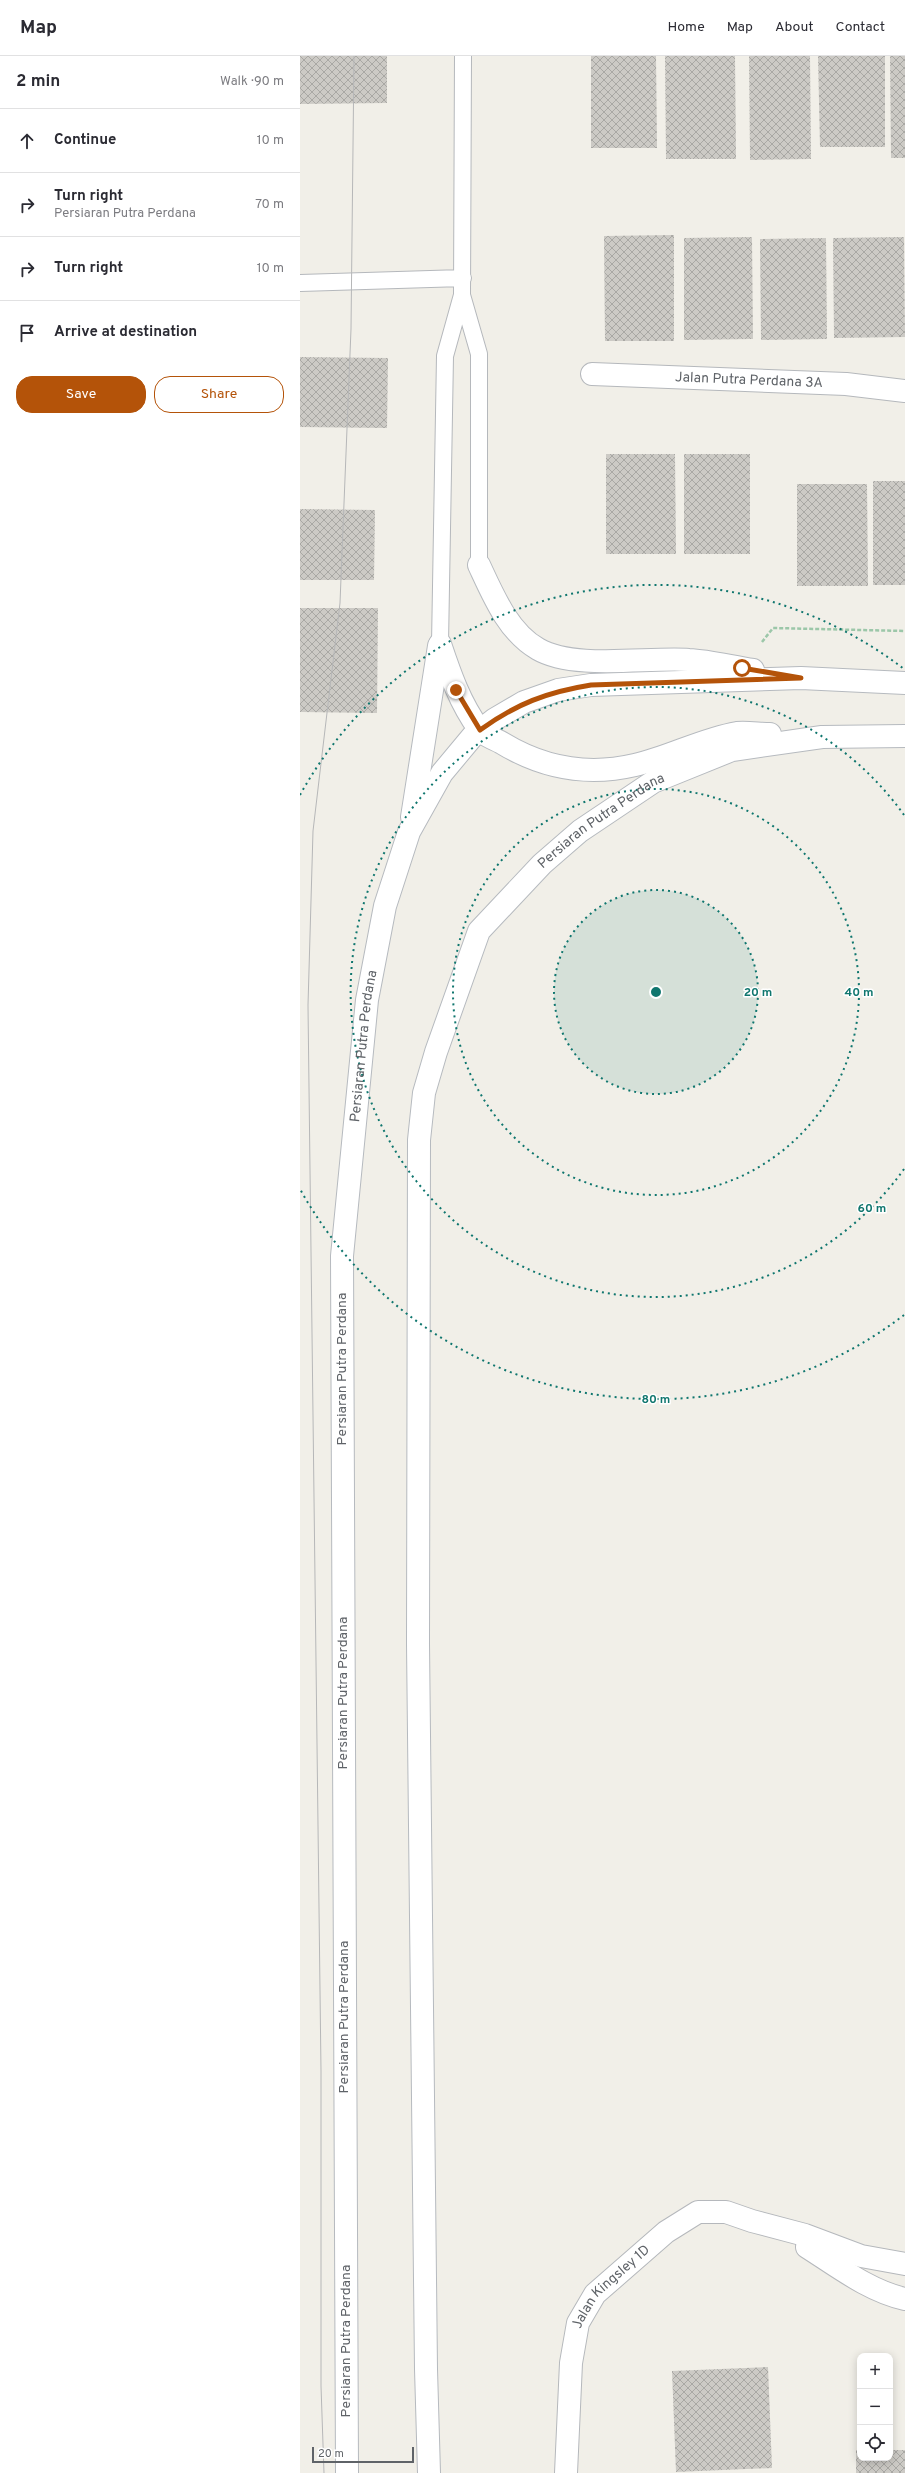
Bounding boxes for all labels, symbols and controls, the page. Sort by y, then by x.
text: Map [20,16,57,40]
text: Home [668,19,705,36]
text: Map [727,19,753,36]
text: About [775,19,814,36]
text: Contact [836,19,885,36]
text: 2 min [16,71,60,93]
text: Walk · 90 m [220,74,284,90]
icon: ahead [16,130,38,152]
text: Continue [54,131,116,150]
text: 10 m [257,133,284,149]
text: Turn right [54,187,123,206]
icon: right [16,194,38,216]
text: 70 m [255,197,284,213]
text: Persiaran Putra Perdana [54,206,196,222]
icon: right [16,258,38,280]
text: Turn right [54,259,123,278]
text: 10 m [257,261,284,277]
icon: arrive [16,322,38,344]
text: Arrive at destination [54,323,197,342]
street label: Jalan Putra Perdana 3A [675,369,823,392]
button: Save [16,376,146,413]
button: Share [154,376,284,413]
route start [733,659,751,677]
route end [447,681,465,699]
street label: Persiaran Putra Perdana [534,770,667,872]
street label: Persiaran Putra Perdana [347,969,381,1123]
centre of rings [649,985,663,999]
text: 20 m [744,985,772,1001]
text: 40 m [844,985,874,1001]
text: 60 m [858,1201,886,1217]
street label: Persiaran Putra Perdana [334,1293,351,1445]
text: 80 m [642,1392,670,1408]
street label: Persiaran Putra Perdana [335,1617,352,1769]
street label: Persiaran Putra Perdana [336,1941,353,2093]
street label: Jalan Kingsley 1D [569,2241,654,2330]
street label: Persiaran Putra Perdana [338,2265,355,2417]
map controls [857,2353,893,2461]
button: + [857,2353,893,2389]
button: − [857,2389,893,2425]
button: locate [857,2425,893,2461]
scale bar [312,2445,414,2464]
text: 20 m [318,2447,344,2461]

